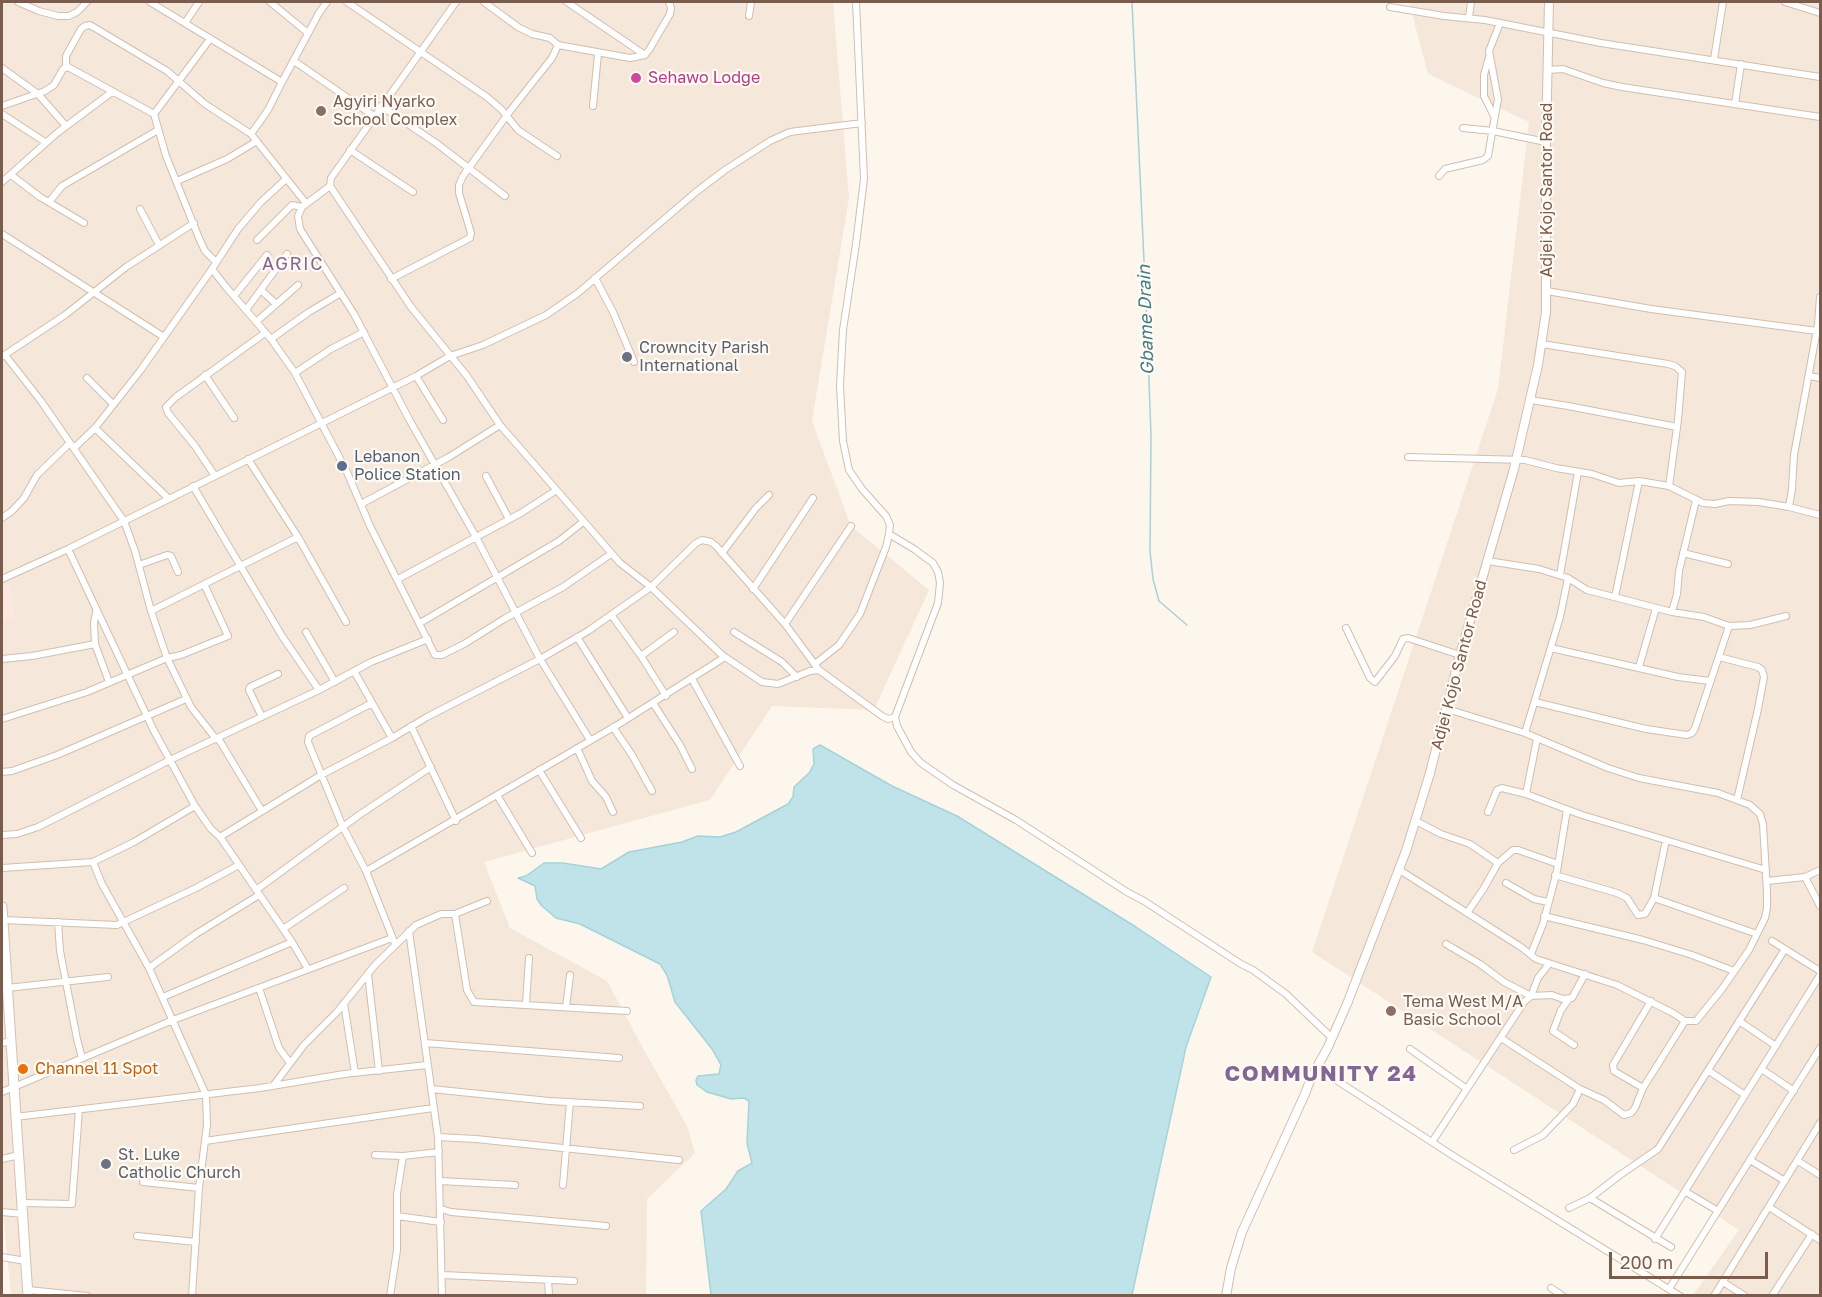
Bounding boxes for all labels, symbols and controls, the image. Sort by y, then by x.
place label: Sehawo Lodge [648,68,760,88]
marker: Sehawo Lodge [629,71,643,85]
place label: Agyiri Nyarko School Complex [333,92,457,130]
street label: Adjei Kojo Santor Road [1537,103,1557,277]
marker: Agyiri Nyarko School Complex [314,104,328,118]
district label: AGRIC [262,253,324,275]
water label: Gbame Drain [1133,265,1159,375]
place label: Crowncity Parish International [639,338,769,376]
marker: Crowncity Parish International [620,350,634,364]
place label: Lebanon Police Station [354,447,461,485]
marker: Lebanon Police Station [335,459,349,473]
street label: Adjei Kojo Santor Road [1427,578,1491,752]
place label: Tema West M/A Basic School [1403,992,1523,1030]
marker: Tema West M/A Basic School [1384,1004,1398,1018]
place label: Channel 11 Spot [35,1059,158,1079]
district label: COMMUNITY 24 [1225,1061,1417,1087]
marker: Channel 11 Spot [16,1062,30,1076]
place label: St. Luke Catholic Church [118,1145,241,1183]
marker: St. Luke Catholic Church [99,1157,113,1171]
scale bar [1612,1240,1771,1278]
text: 200 m [1620,1251,1673,1273]

